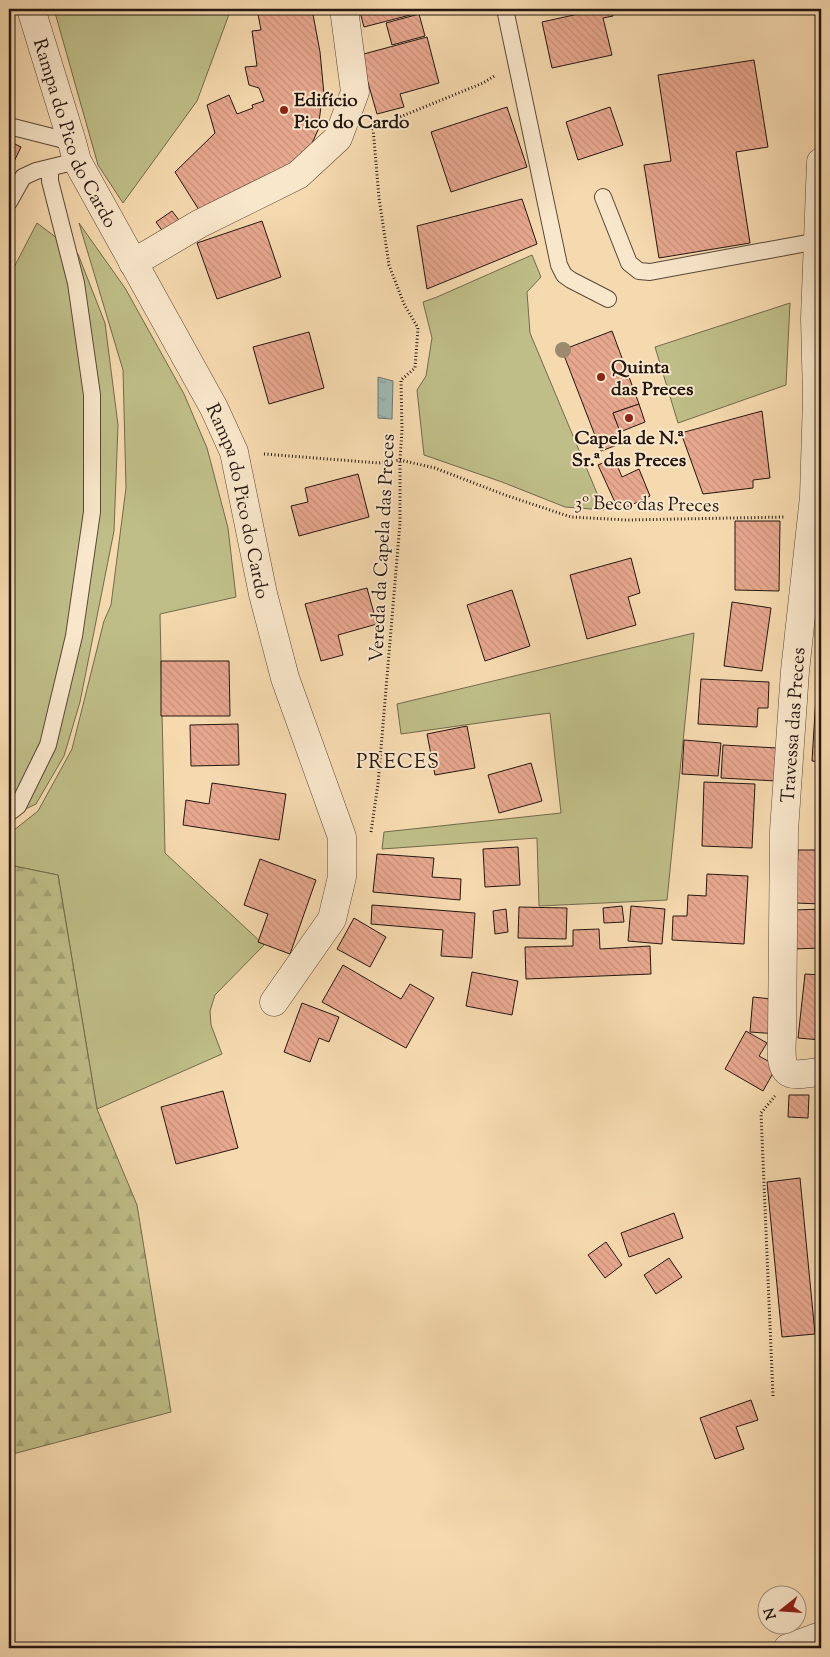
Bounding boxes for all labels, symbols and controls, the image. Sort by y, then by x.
street label: Rampa do Pico do Cardo [25,35,123,234]
place label: Edifício Pico do Cardo [294,88,410,137]
marker: Edifício Pico do Cardo [278,104,290,116]
place label: Quinta das Preces [611,355,694,404]
marker: Quinta das Preces [595,371,607,383]
street label: Rampa do Pico do Cardo [198,400,275,601]
marker: Capela de N.ª Sr.ª das Preces [623,412,635,424]
place label: Capela de N.ª Sr.ª das Preces [572,426,687,475]
street label: Vereda da Capela das Preces [364,433,403,663]
street label: 3º Beco das Preces [574,491,720,520]
street label: Travessa das Preces [776,647,813,804]
district label: PRECES [356,749,440,778]
north arrow [758,1584,808,1634]
text: N [760,1605,783,1621]

